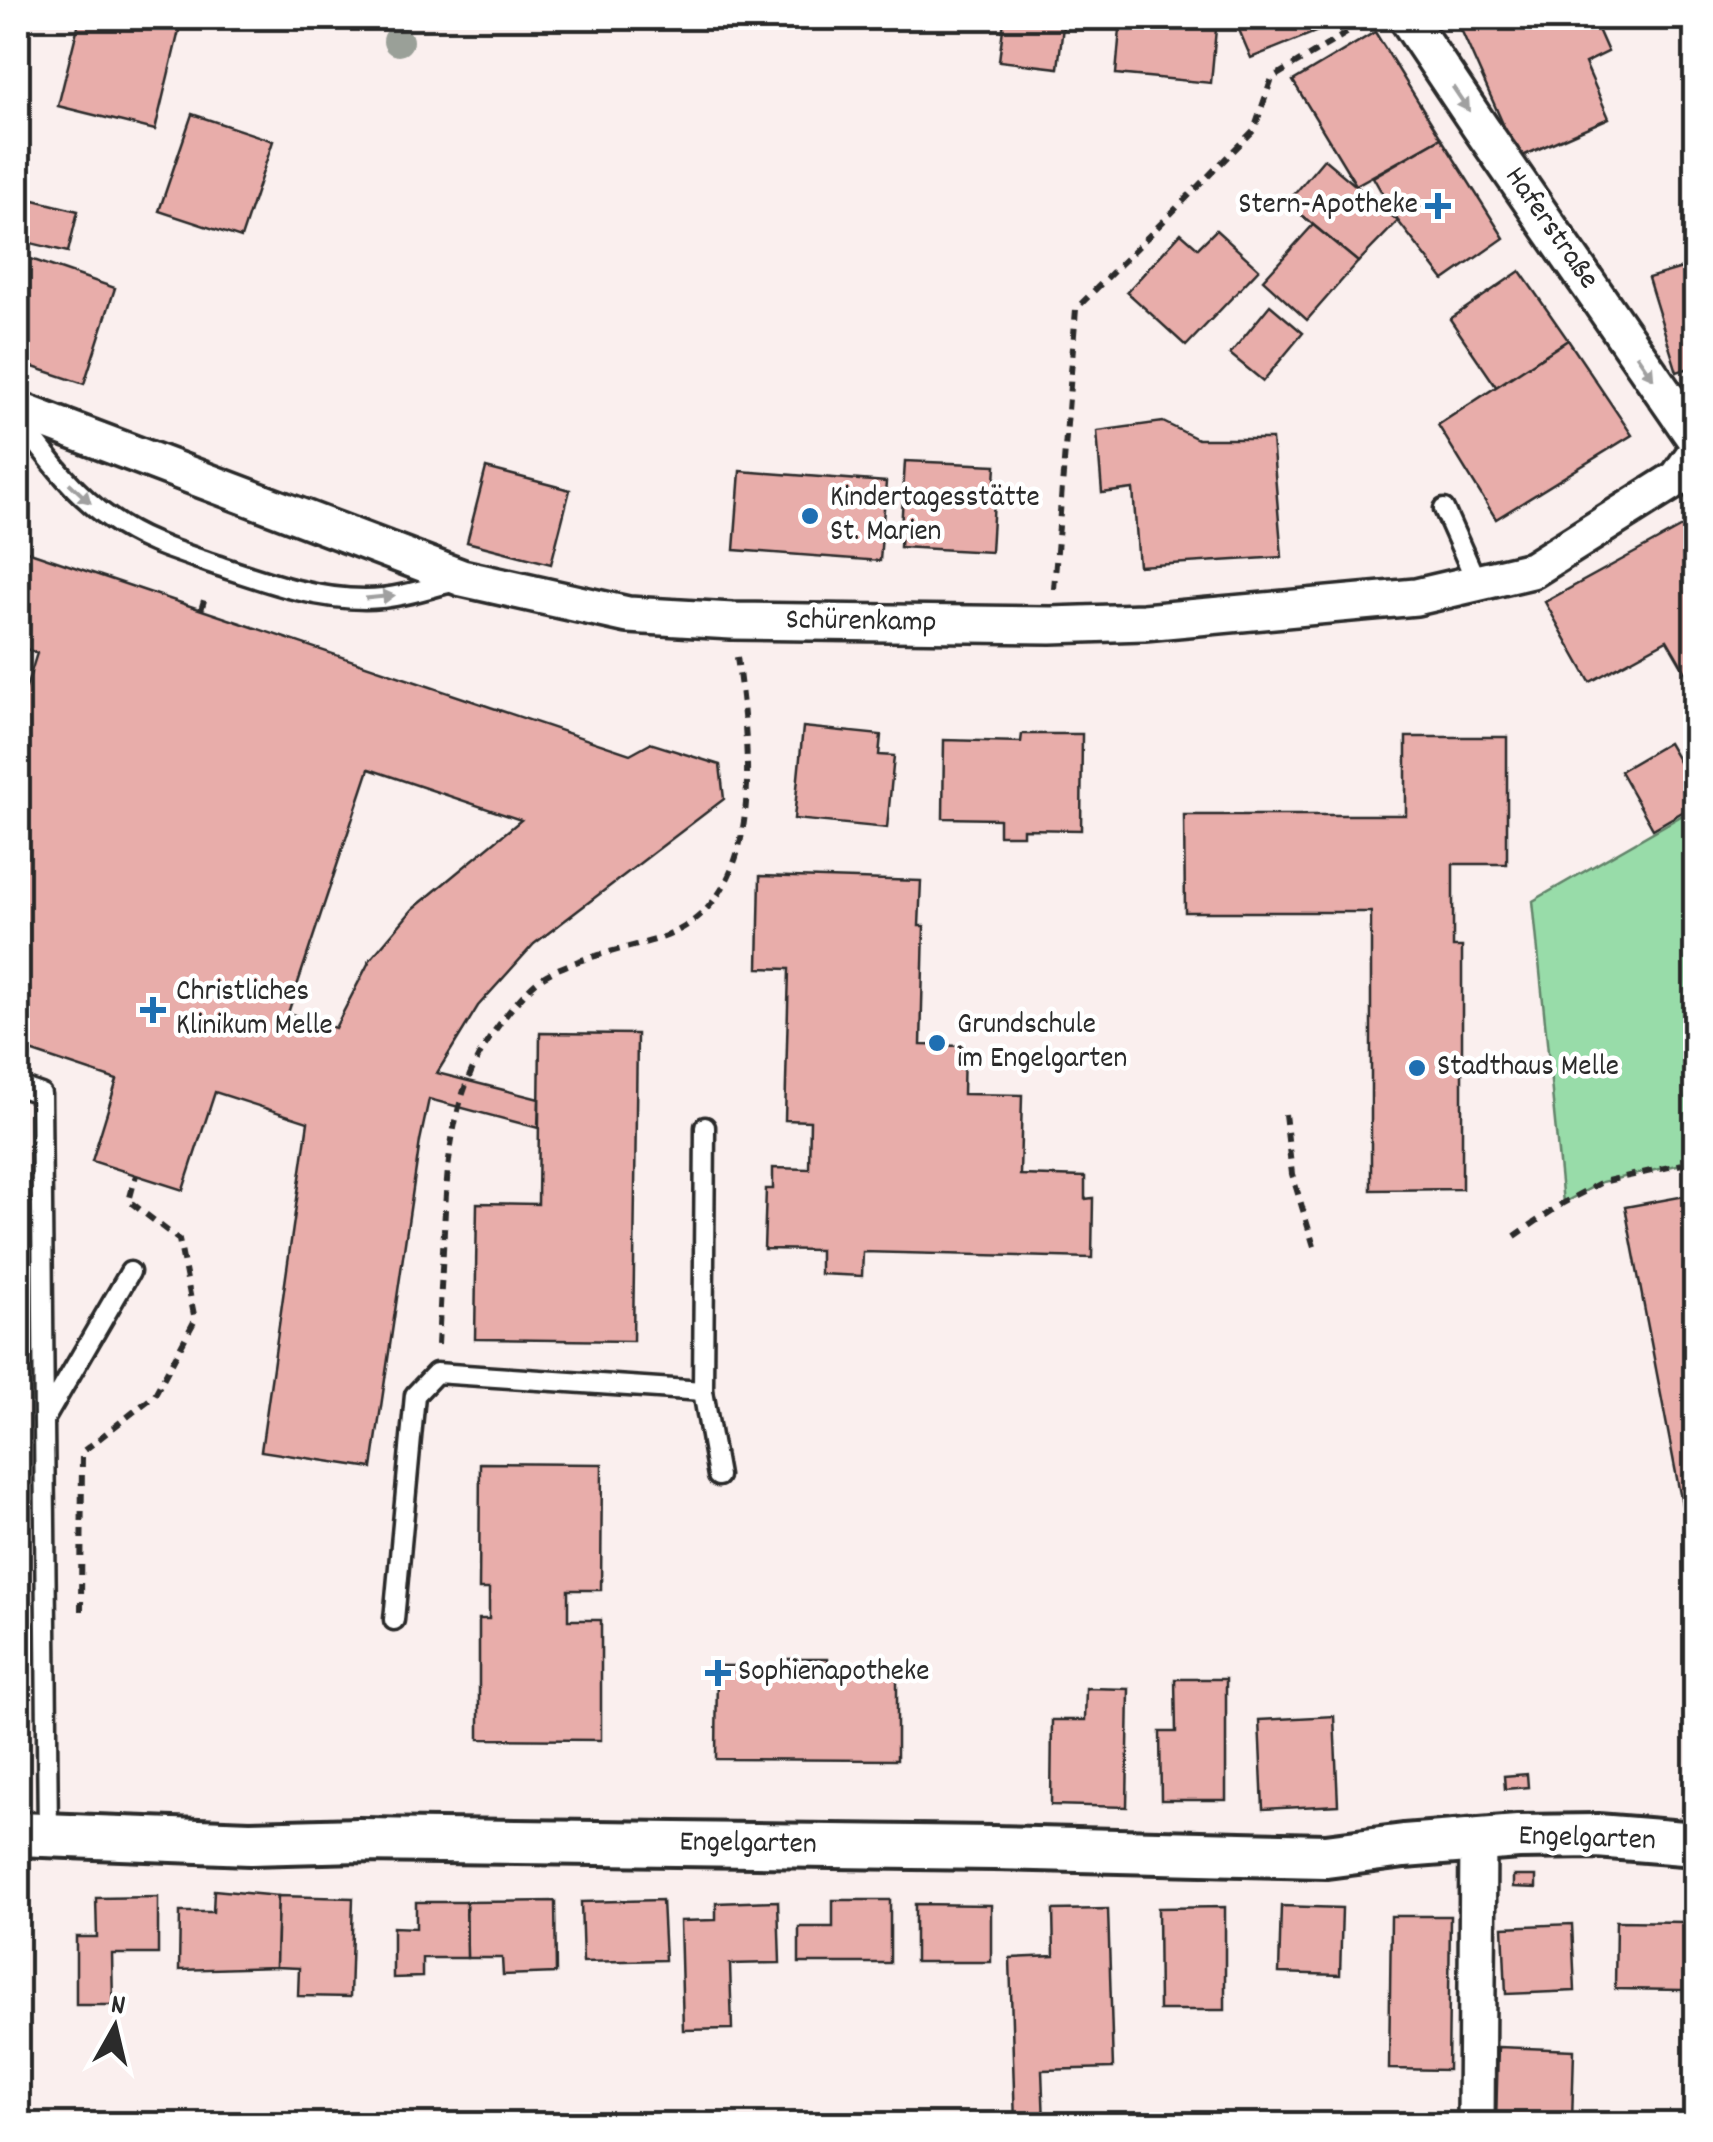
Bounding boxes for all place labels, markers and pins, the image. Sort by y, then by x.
place label: Stern-Apotheke [1238,185,1418,228]
marker: Stern-Apotheke [1427,195,1449,217]
place label: Kindertagesstätte St. Marien [830,478,1040,555]
marker: Kindertagesstätte St. Marien [799,505,821,527]
place label: Christliches Klinikum Melle [176,972,333,1049]
marker: Christliches Klinikum Melle [140,997,166,1023]
place label: Grundschule im Engelgarten [957,1005,1127,1082]
marker: Grundschule im Engelgarten [926,1032,948,1054]
place label: Stadthaus Melle [1437,1047,1619,1090]
marker: Stadthaus Melle [1406,1057,1428,1079]
place label: Sophienapotheke [738,1652,929,1695]
marker: Sophienapotheke [707,1662,729,1684]

